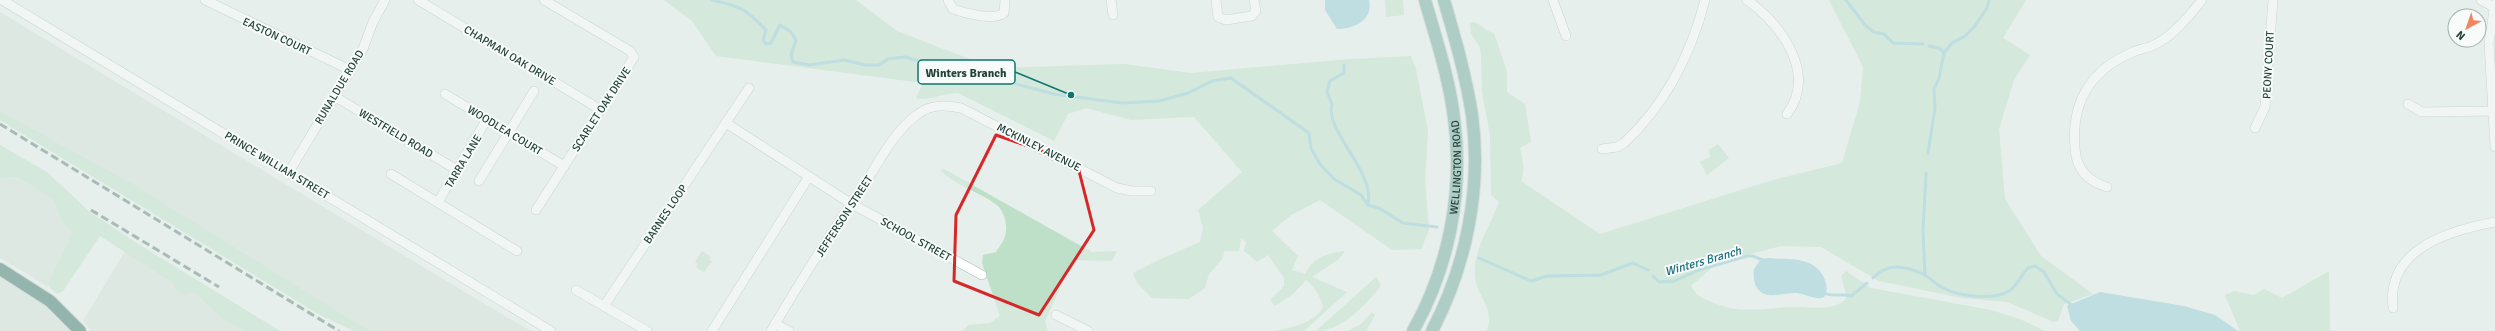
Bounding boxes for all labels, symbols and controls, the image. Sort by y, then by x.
north arrow [2447,8,2487,48]
street label: EASTON COURT [240,15,314,58]
street label: CHAPMAN OAK DRIVE [462,23,558,88]
text: N [2454,28,2468,43]
street label: PEONY COURT [2260,30,2277,99]
street label: RUNALDUE ROAD [312,48,367,127]
callout: Winters Branch [918,60,1015,84]
street label: SCARLET OAK DRIVE [569,65,634,154]
text: Winters Branch [926,66,1007,81]
street label: WOODLEA COURT [465,103,545,158]
street label: WESTFIELD ROAD [356,106,435,161]
street label: WELLINGTON ROAD [1447,120,1464,215]
street label: MCKINLEY AVENUE [995,121,1083,174]
street label: PRINCE WILLIAM STREET [222,129,332,202]
street label: TARRA LANE [442,132,484,190]
street label: JEFFERSON STREET [813,173,876,259]
street label: BARNES LOOP [641,182,690,246]
street label: SCHOOL STREET [878,215,954,264]
water label: Winters Branch [1663,243,1743,280]

